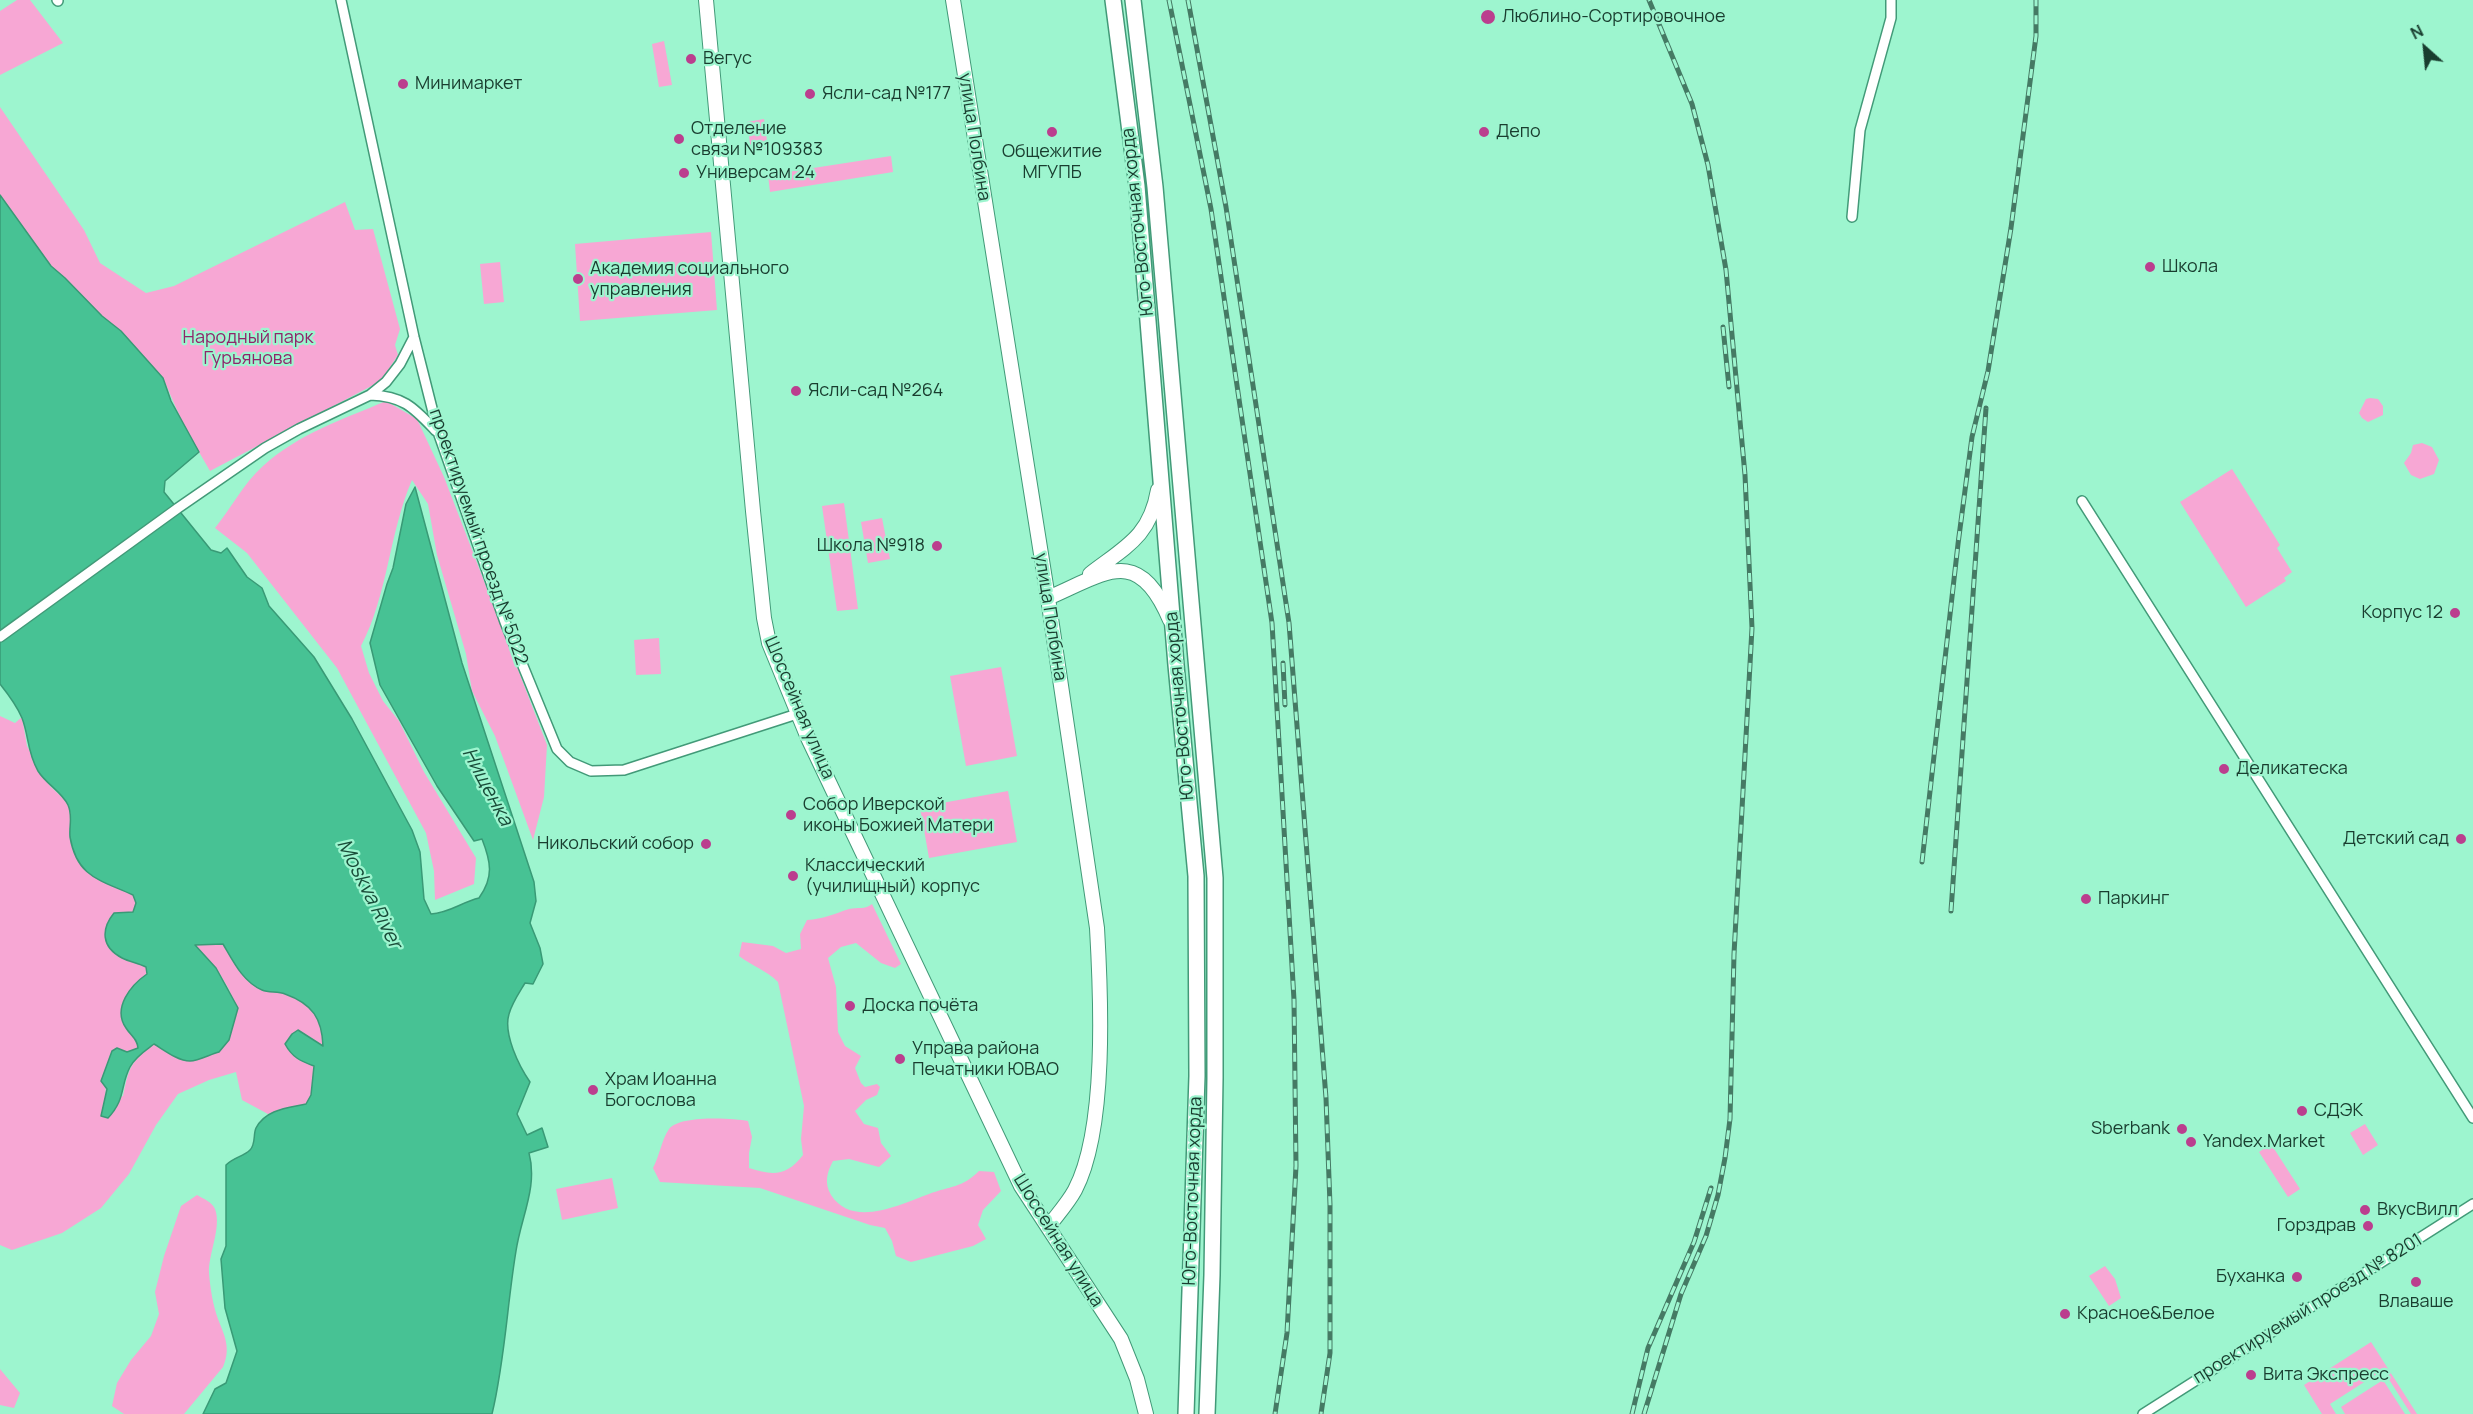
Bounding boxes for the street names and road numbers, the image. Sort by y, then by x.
street label: улица Полбина [953,71,995,203]
street label: Юго-Восточная хорда [1117,127,1159,317]
street label: проектируемый проезд № 5022 [424,406,532,668]
street label: улица Полбина [1029,551,1071,683]
street label: Юго-Восточная хорда [1161,611,1199,801]
street label: Шоссейная улица [759,634,839,782]
street label: Юго-Восточная хорда [1179,1096,1207,1286]
street label: Шоссейная улица [1008,1171,1108,1311]
street label: проектируемый проезд № 8201 [2189,1229,2427,1389]

